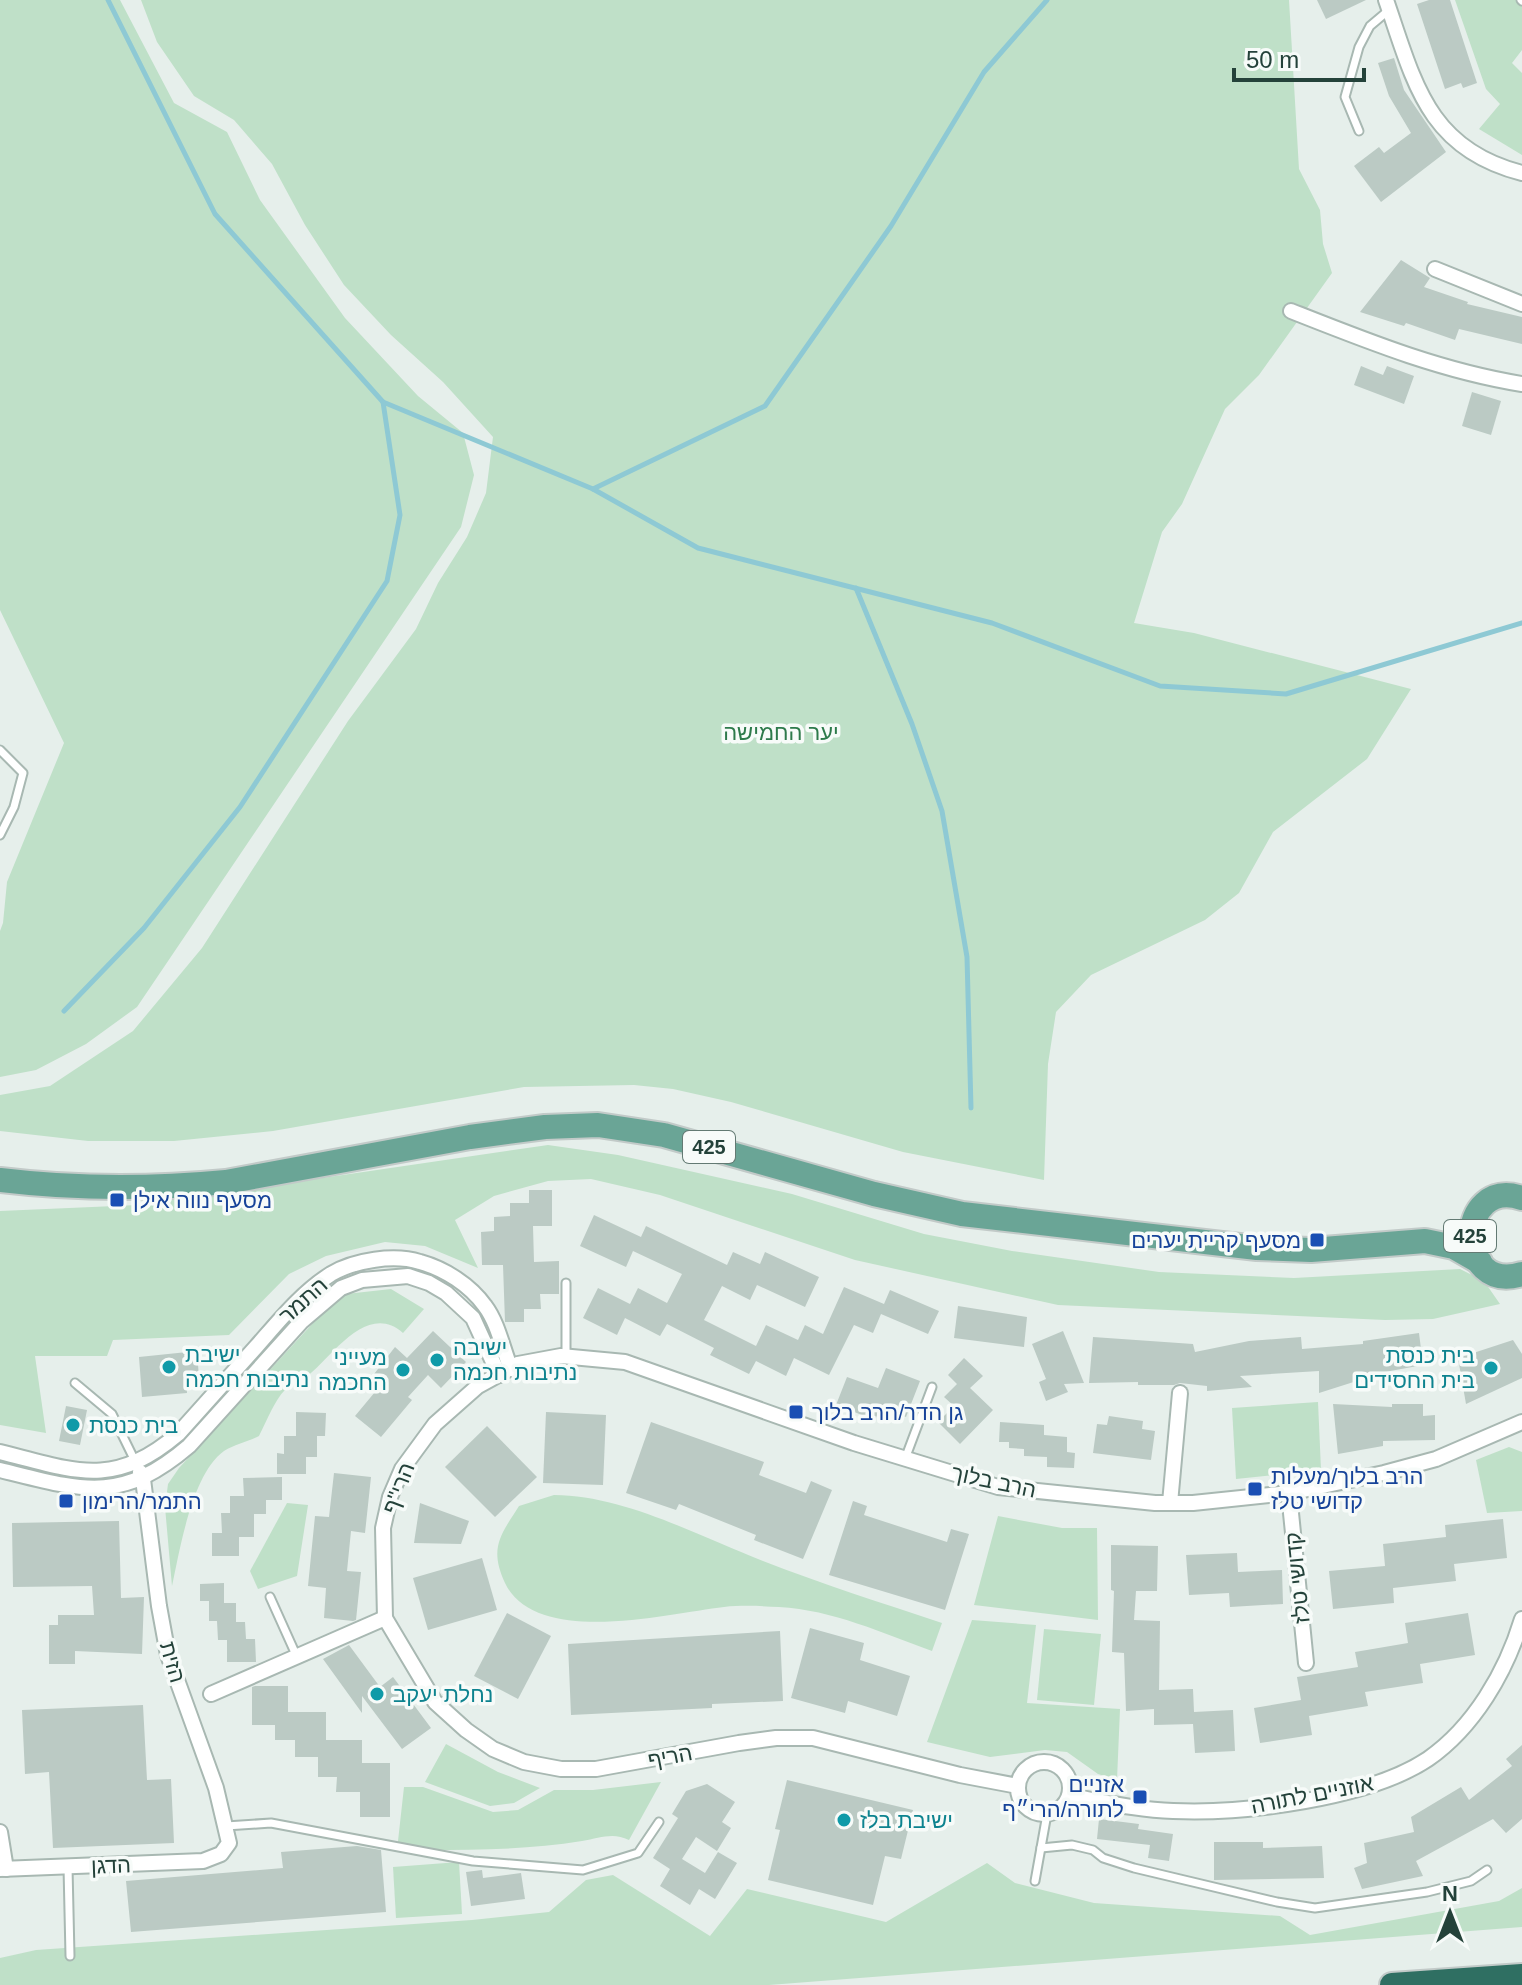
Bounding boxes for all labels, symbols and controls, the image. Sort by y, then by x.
scale bar [1234,32,1364,82]
text: 50 m [1246,46,1299,73]
park label: יער החמישה [723,720,839,745]
road number: 425 [683,1131,735,1163]
place label: מסעף נווה אילן [133,1188,272,1213]
marker: מסעף נווה אילן [108,1191,126,1209]
road number: 425 [1444,1220,1496,1252]
place label: מסעף קריית יערים [1131,1228,1301,1253]
marker: מסעף קריית יערים [1308,1231,1326,1249]
street label: התמר [274,1272,333,1328]
place label: ישיבה נתיבות חכמה [453,1335,577,1385]
place label: ישיבת נתיבות חכמה [185,1342,309,1392]
place label: בית כנסת בית החסידים [1354,1343,1475,1393]
place label: מעייני החכמה [318,1345,387,1395]
marker: ישיבה נתיבות חכמה [428,1351,446,1369]
marker: ישיבת נתיבות חכמה [160,1358,178,1376]
marker: בית כנסת בית החסידים [1482,1359,1500,1377]
marker: מעייני החכמה [394,1361,412,1379]
place label: גן הדר/הרב בלוך [812,1400,963,1425]
marker: גן הדר/הרב בלוך [787,1403,805,1421]
place label: בית כנסת [89,1413,178,1438]
marker: בית כנסת [64,1416,82,1434]
street label: הרי"ף [377,1459,420,1517]
street label: הרב בלוך [949,1460,1039,1503]
place label: הרב בלוך/מעלות קדושי טלז [1271,1464,1424,1514]
marker: הרב בלוך/מעלות קדושי טלז [1246,1480,1264,1498]
place label: התמר/הרימון [82,1489,202,1514]
marker: התמר/הרימון [57,1492,75,1510]
street label: קדושי טלז [1280,1531,1315,1625]
street label: הזית [155,1639,190,1686]
place label: נחלת יעקב [393,1682,493,1707]
marker: נחלת יעקב [368,1685,386,1703]
street label: הריף [646,1740,694,1773]
street label: אוזניים לתורה [1249,1770,1376,1819]
place label: אזניים לתורה/הרי״ף [1002,1772,1124,1822]
marker: אזניים לתורה/הרי״ף [1131,1788,1149,1806]
place label: ישיבת בלז [860,1808,953,1833]
marker: ישיבת בלז [835,1811,853,1829]
street label: הדגן [91,1852,131,1879]
north arrow [1410,1873,1490,1953]
text: N [1442,1881,1458,1906]

